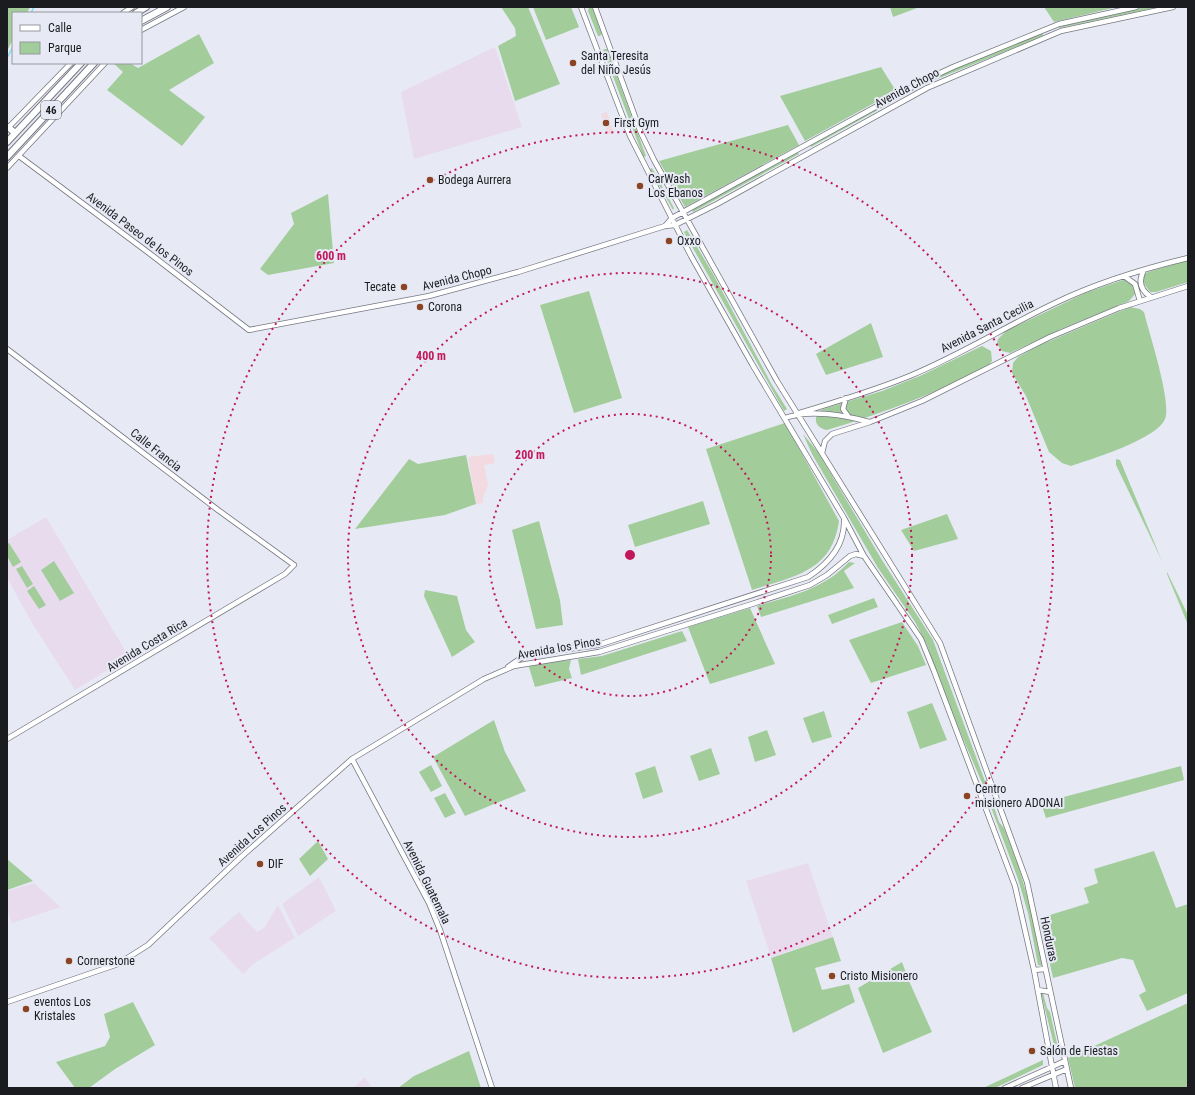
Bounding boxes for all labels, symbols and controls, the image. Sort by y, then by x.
legend [12,12,142,64]
text: Calle [48,21,72,35]
text: Parque [48,41,82,55]
place label: Santa Teresita del Niño Jesús [581,49,651,77]
marker: Santa Teresita del Niño Jesús [568,58,578,68]
street label: Avenida Chopo [872,65,942,111]
road number: 46 [41,101,61,119]
place label: First Gym [614,116,659,130]
marker: First Gym [601,118,611,128]
place label: CarWash Los Ebanos [648,172,703,200]
place label: Bodega Aurrera [438,173,511,187]
marker: Bodega Aurrera [425,175,435,185]
marker: CarWash Los Ebanos [635,181,645,191]
street label: Avenida Paseo de los Pinos [84,189,196,279]
place label: Oxxo [677,234,701,248]
marker: Oxxo [664,236,674,246]
text: 600 m [316,249,346,263]
street label: Avenida Chopo [421,263,493,293]
place label: Tecate [364,280,396,294]
marker: Tecate [399,282,409,292]
street label: Avenida Santa Cecilia [938,296,1036,355]
place label: Corona [428,300,462,314]
marker: Corona [415,302,425,312]
text: 400 m [416,349,446,363]
street label: Calle Francia [128,426,185,474]
text: 200 m [515,448,545,462]
centre of rings [623,548,637,562]
street label: Avenida Costa Rica [104,615,190,674]
street label: Avenida los Pinos [516,634,602,662]
place label: Centro misionero ADONAI [975,782,1063,810]
marker: Centro misionero ADONAI [962,791,972,801]
street label: Avenida Los Pinos [215,801,289,869]
street label: Avenida Guatemala [401,838,453,926]
place label: DIF [268,857,284,871]
marker: DIF [255,859,265,869]
street label: Honduras [1037,915,1061,963]
place label: Cornerstone [77,954,135,968]
marker: Cornerstone [64,956,74,966]
place label: Cristo Misionero [840,969,918,983]
marker: Cristo Misionero [827,971,837,981]
place label: eventos Los Kristales [34,995,91,1023]
marker: eventos Los Kristales [21,1004,31,1014]
place label: Salón de Fiestas [1040,1044,1118,1058]
marker: Salón de Fiestas [1027,1046,1037,1056]

